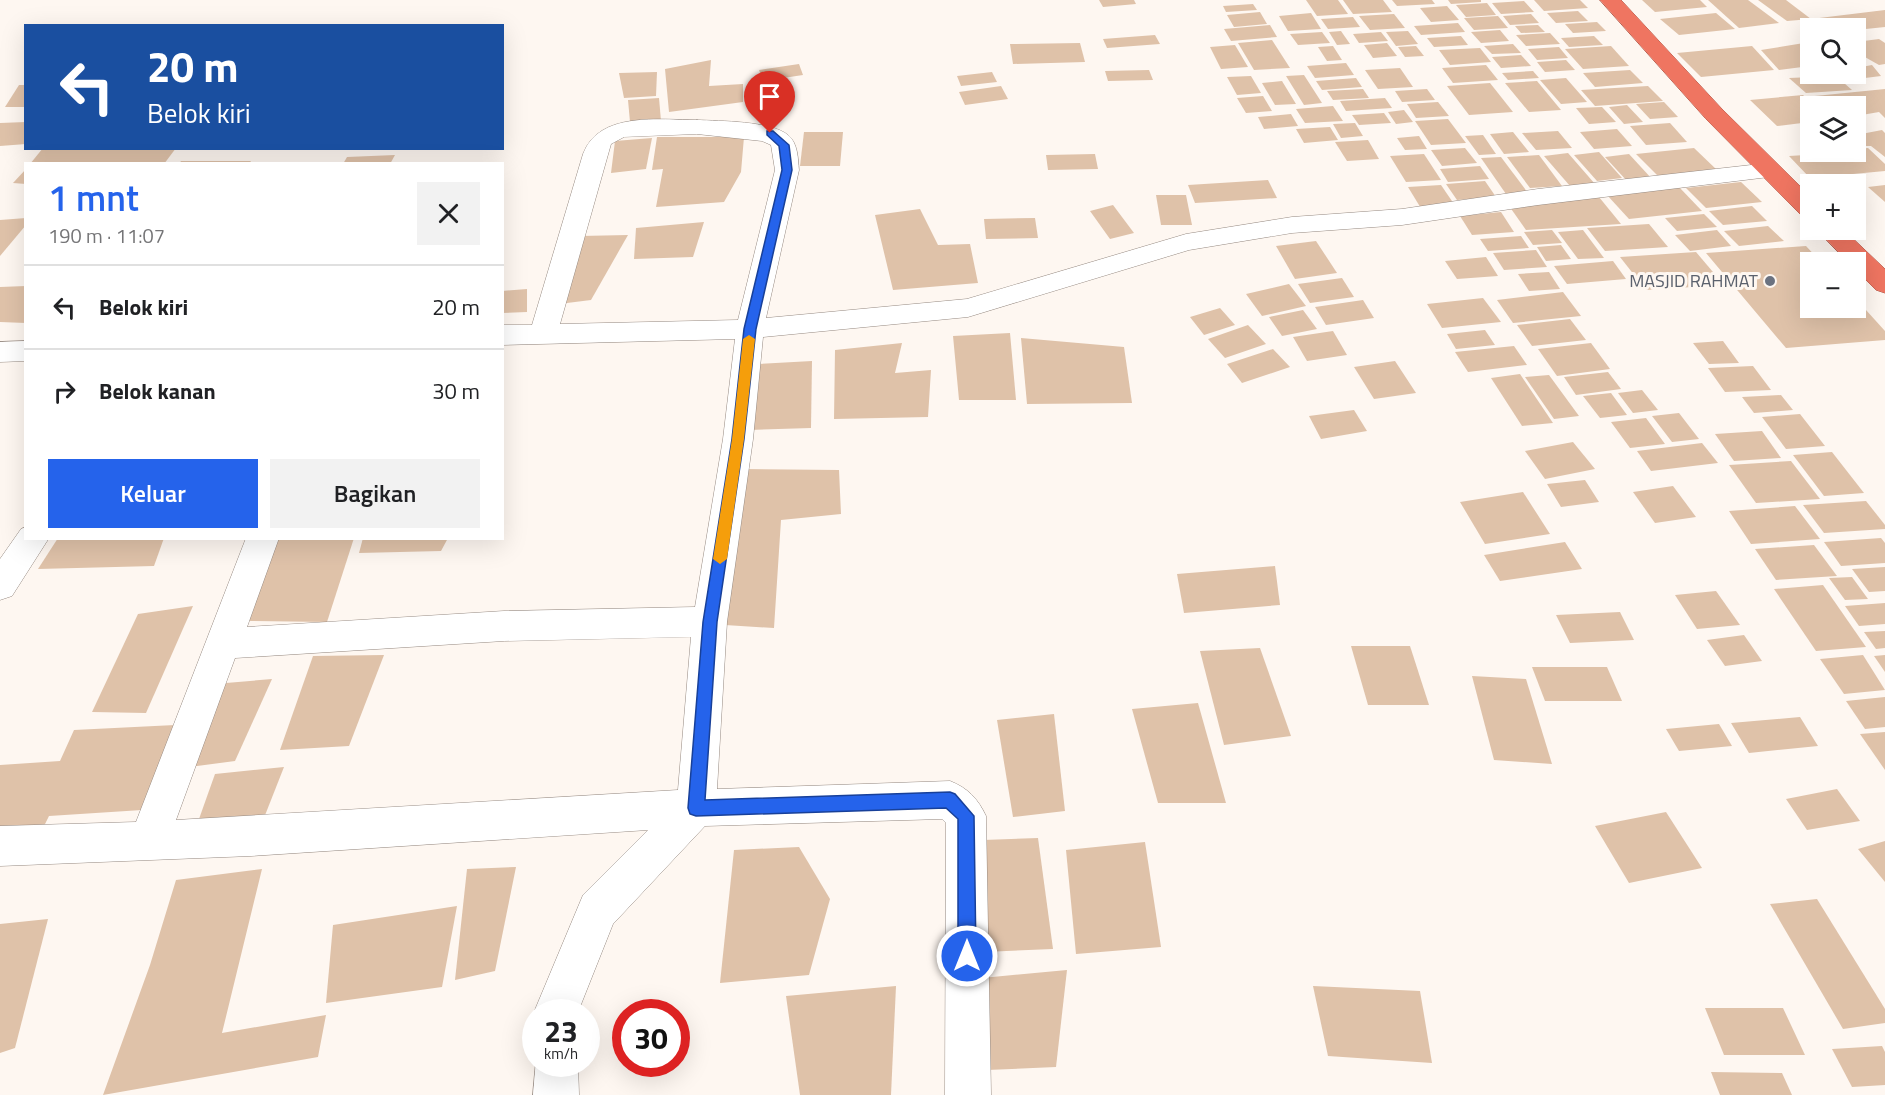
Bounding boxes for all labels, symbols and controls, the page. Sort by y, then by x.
map controls [1800,18,1866,318]
button: search [1800,18,1866,84]
text: 20 m [147,34,239,98]
icon: left [48,48,126,126]
pin [744,71,795,133]
icon: arrive [753,80,786,113]
text: Belok kiri [147,92,251,133]
button: layers [1800,96,1866,162]
text: 1 mnt [48,170,139,225]
button: + [1800,174,1866,240]
button: close [417,182,480,245]
text: 190 m · 11:07 [48,220,165,251]
button: − [1800,252,1866,318]
place label: MASJID RAHMAT [1629,267,1759,294]
marker: MASJID RAHMAT [1763,274,1777,288]
text: Belok kiri [99,290,188,324]
text: 20 m [432,290,480,324]
icon: left [48,291,81,324]
text: Belok kanan [99,374,216,408]
text: 30 m [432,374,480,408]
icon: right [48,375,81,408]
button: Keluar [48,459,258,528]
button: Bagikan [270,459,480,528]
position arrow [935,924,999,988]
speed limit sign: 30 [612,999,690,1077]
text: 23 [544,1008,578,1054]
text: km/h [544,1042,578,1065]

